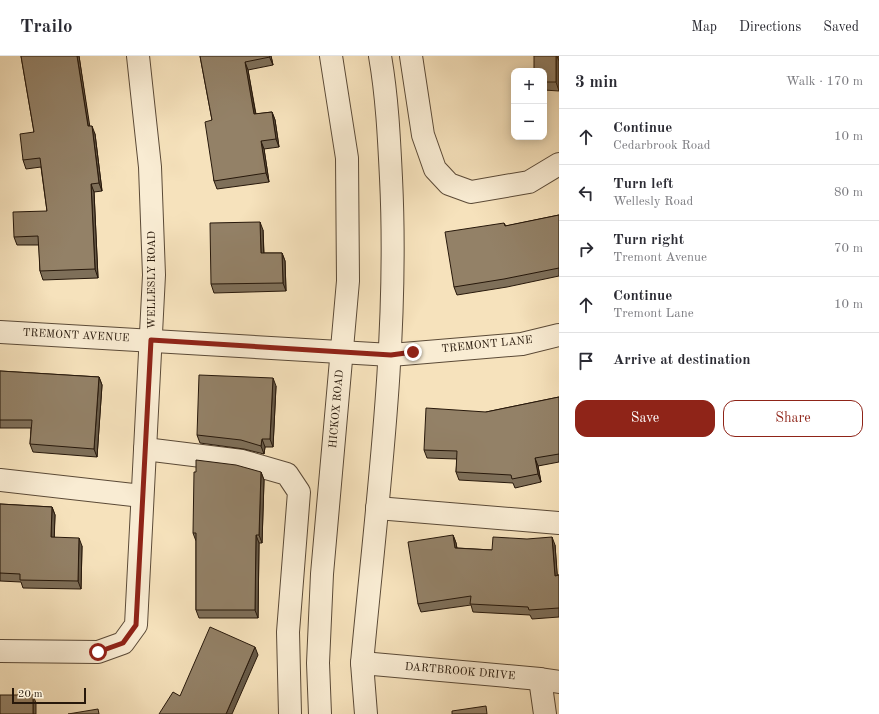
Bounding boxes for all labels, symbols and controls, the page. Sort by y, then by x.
text: Trailo [20,18,73,37]
text: Map [691,20,717,34]
text: Directions [739,20,801,34]
text: Saved [823,20,859,34]
map controls [511,68,547,140]
button: + [511,68,547,104]
text: 3 min [575,74,618,91]
text: Walk · 170 m [786,75,863,88]
button: − [511,104,547,140]
text: Continue [613,121,672,136]
icon: ahead [575,126,597,148]
text: 10 m [834,130,863,143]
text: Cedarbrook Road [613,139,710,152]
text: Turn left [613,177,673,192]
icon: left [575,182,597,204]
text: 80 m [834,186,863,199]
text: Wellesly Road [613,195,693,208]
street label: WELLESLY ROAD [147,230,158,329]
text: Turn right [613,233,684,248]
icon: right [575,238,597,260]
text: 70 m [834,242,863,255]
text: Tremont Avenue [613,251,707,264]
text: Continue [613,289,672,304]
icon: ahead [575,294,597,316]
text: 10 m [834,298,863,311]
text: Tremont Lane [613,307,694,320]
street label: TREMONT AVENUE [22,328,130,344]
street label: TREMONT LANE [441,335,533,355]
route end [404,343,422,361]
icon: arrive [575,350,597,372]
text: Arrive at destination [613,353,751,368]
street label: HICKOX ROAD [328,369,346,449]
button: Save [575,400,715,437]
button: Share [723,400,863,437]
route start [89,643,107,661]
street label: DARTBROOK DRIVE [404,662,516,682]
scale bar [12,686,86,705]
text: 20 m [18,689,43,700]

